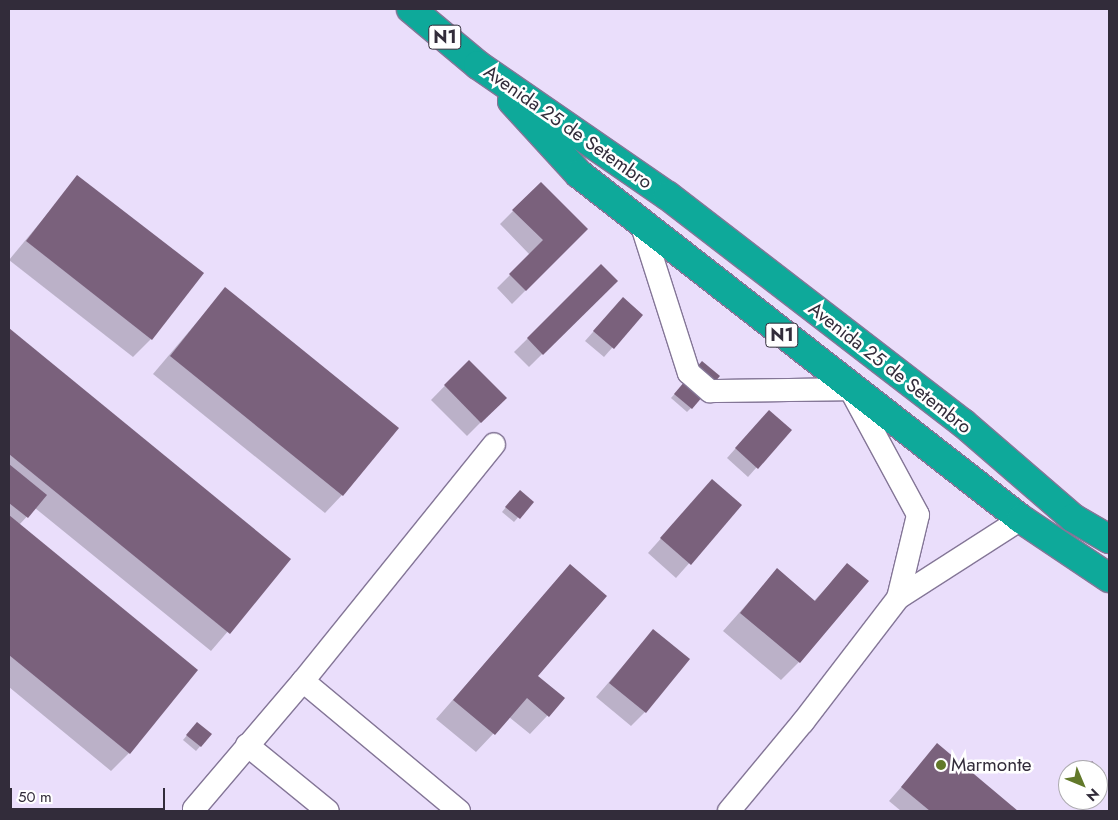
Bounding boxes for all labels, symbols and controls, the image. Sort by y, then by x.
road number: N1 [428,22,462,52]
street label: Avenida 25 de Setembro [479,60,657,194]
street label: Avenida 25 de Setembro [804,297,976,439]
road number: N1 [764,320,800,350]
place label: Marmonte [951,754,1032,776]
marker: Marmonte [935,759,947,771]
north arrow [1058,760,1108,810]
scale bar [12,778,168,810]
text: N [1082,784,1104,806]
text: 50 m [18,786,52,808]

